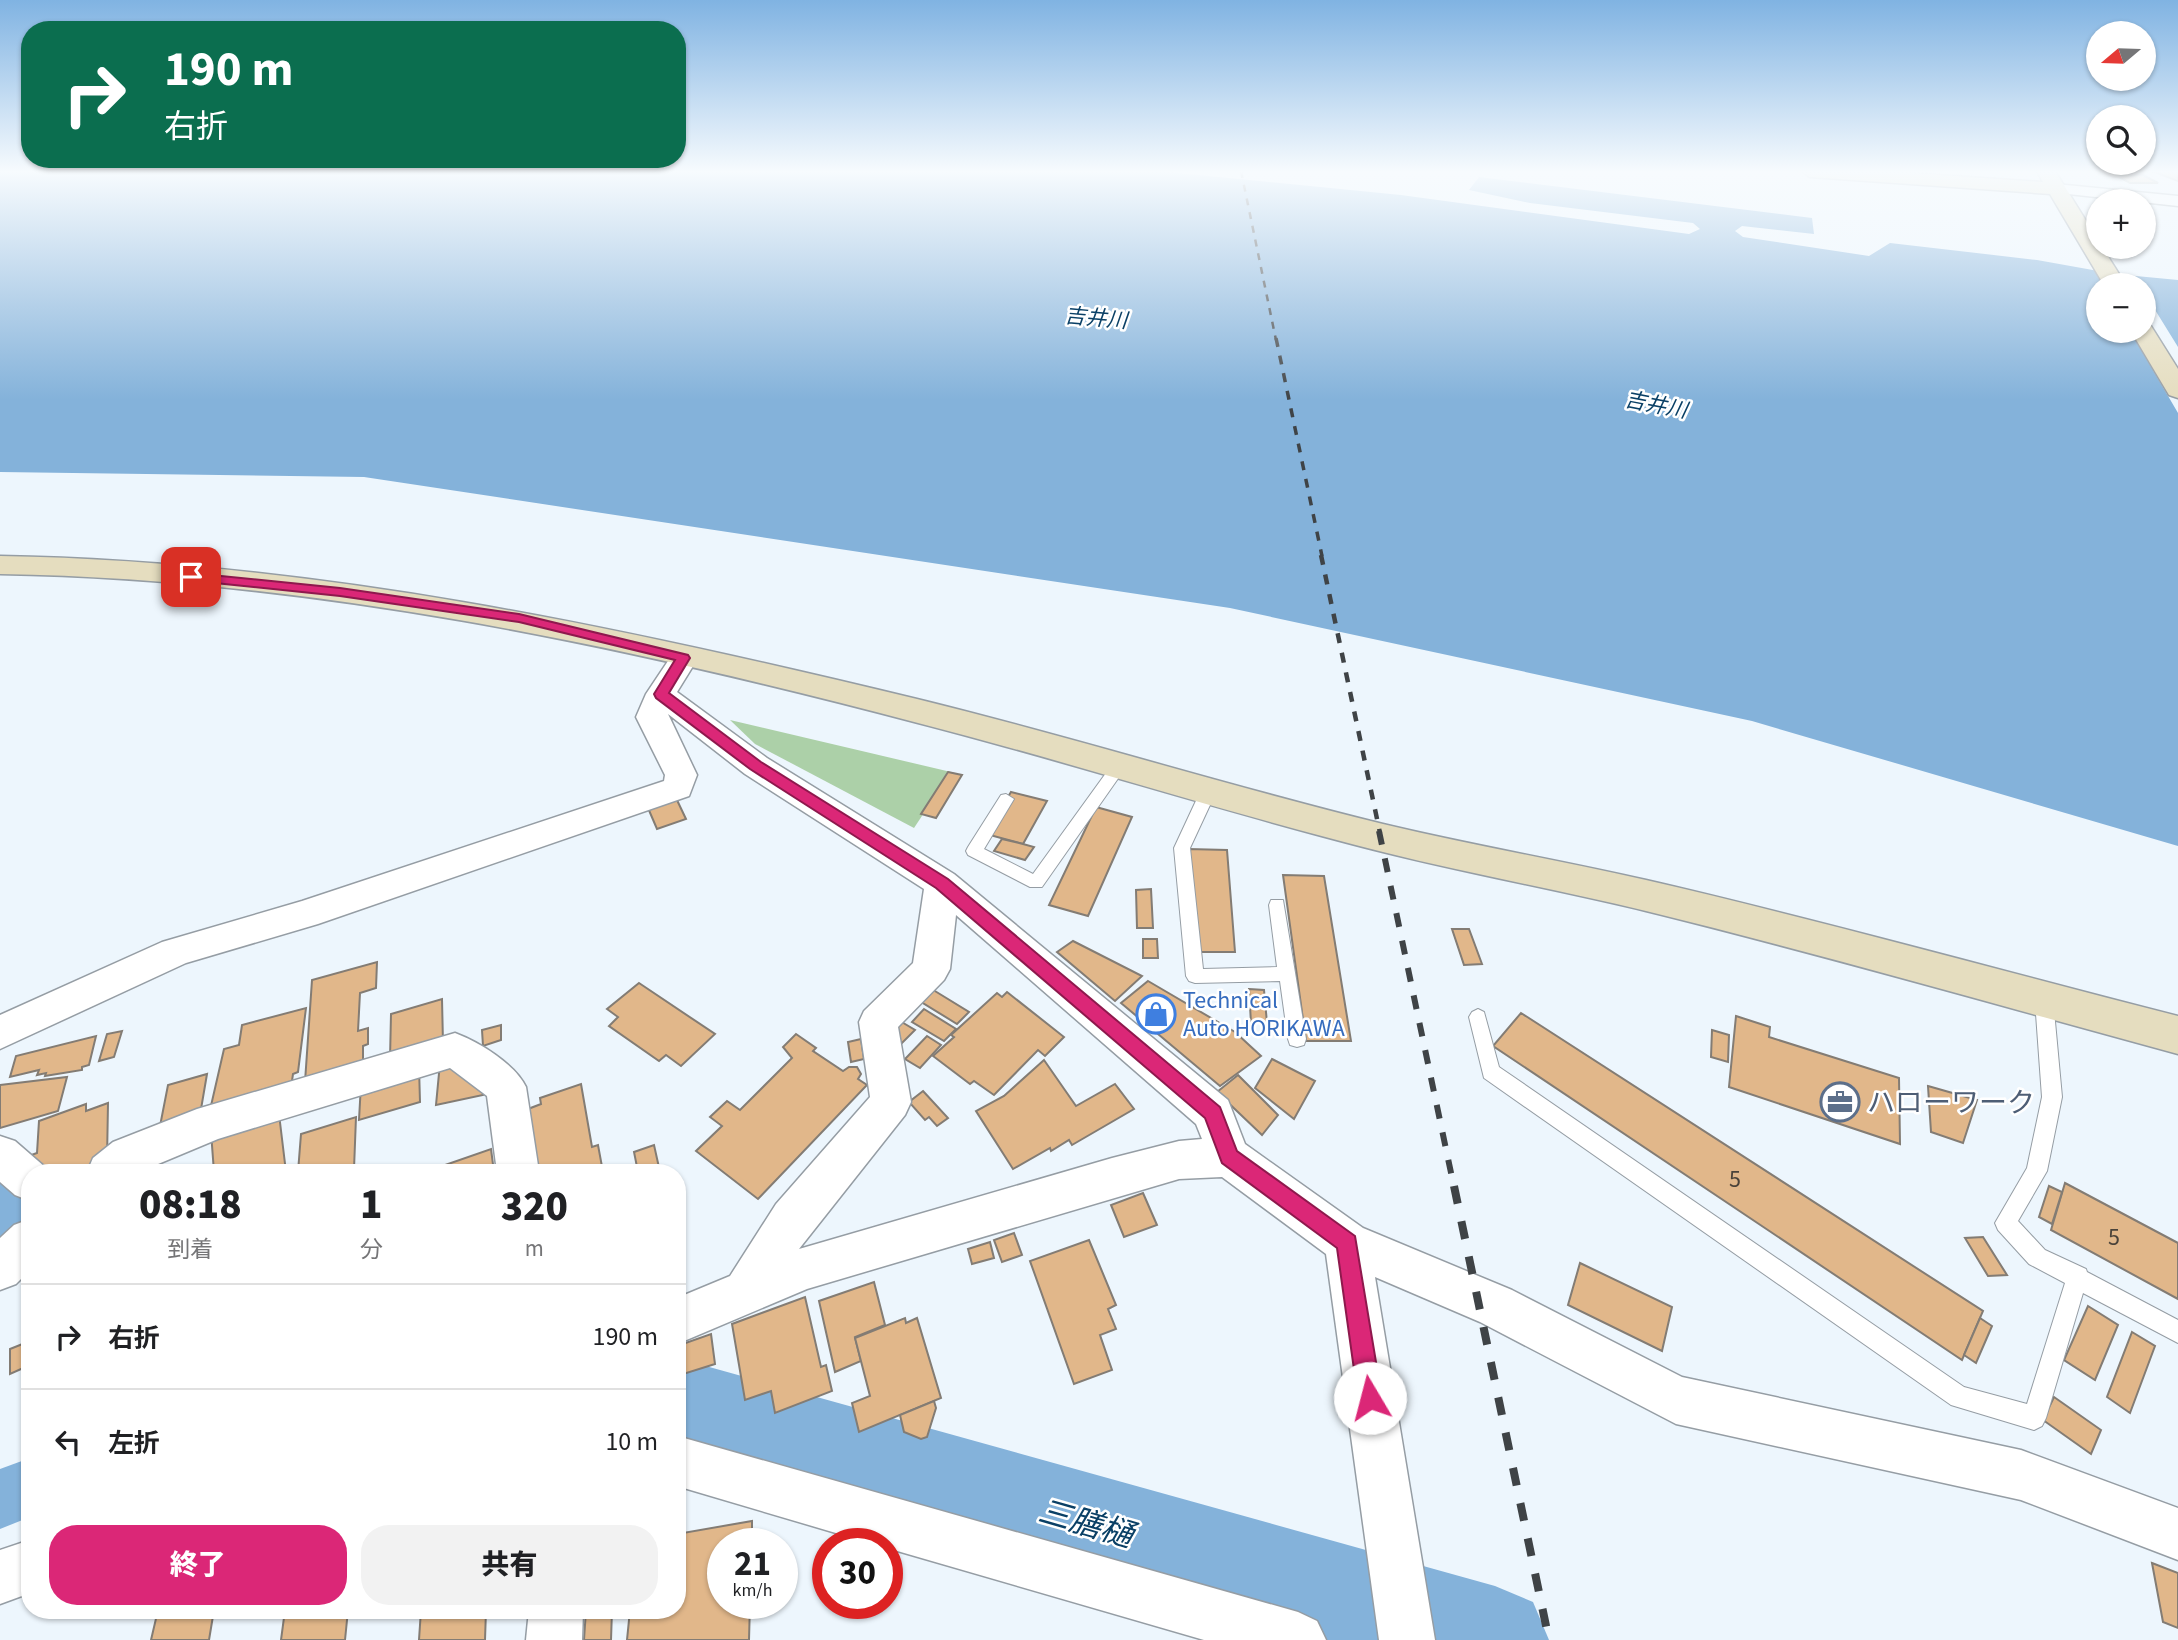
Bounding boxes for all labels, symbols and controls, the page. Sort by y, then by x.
north arrow [2086,21,2156,91]
map controls [2086,21,2156,343]
text: 190 m [164,35,293,105]
icon: right [49,49,140,140]
text: 右折 [164,104,228,150]
button: search [2086,105,2156,175]
button: + [2086,189,2156,259]
button: − [2086,273,2156,343]
water label: 吉井川 [1063,300,1131,336]
water label: 吉井川 [1622,384,1692,426]
pin [161,547,221,607]
icon: arrive [172,558,210,596]
place label: Technical Auto HORIKAWA [1183,983,1345,1046]
shop icon: Technical Auto HORIKAWA [1135,993,1177,1035]
office icon: ハローワーク [1819,1081,1861,1123]
place label: ハローワーク [1867,1083,2035,1123]
house number: 5 [1729,1162,1741,1197]
text: 08:18 [139,1175,242,1235]
text: 1 [360,1175,382,1235]
text: 320 [501,1177,568,1237]
house number: 5 [2108,1220,2120,1255]
text: m [525,1232,544,1265]
text: 到着 [167,1233,213,1266]
text: 分 [360,1233,383,1266]
icon: right [49,1318,87,1356]
text: 190 m [592,1318,658,1355]
text: 右折 [108,1320,160,1357]
position arrow [1333,1361,1407,1435]
icon: left [49,1423,87,1461]
text: 10 m [605,1423,658,1460]
text: 左折 [108,1425,160,1462]
water label: 三膳樋 [1033,1489,1143,1561]
button: 終了 [49,1525,347,1605]
button: 共有 [361,1525,658,1605]
speed limit sign: 30 [812,1528,903,1619]
text: 21 [734,1539,771,1589]
text: km/h [733,1578,772,1603]

